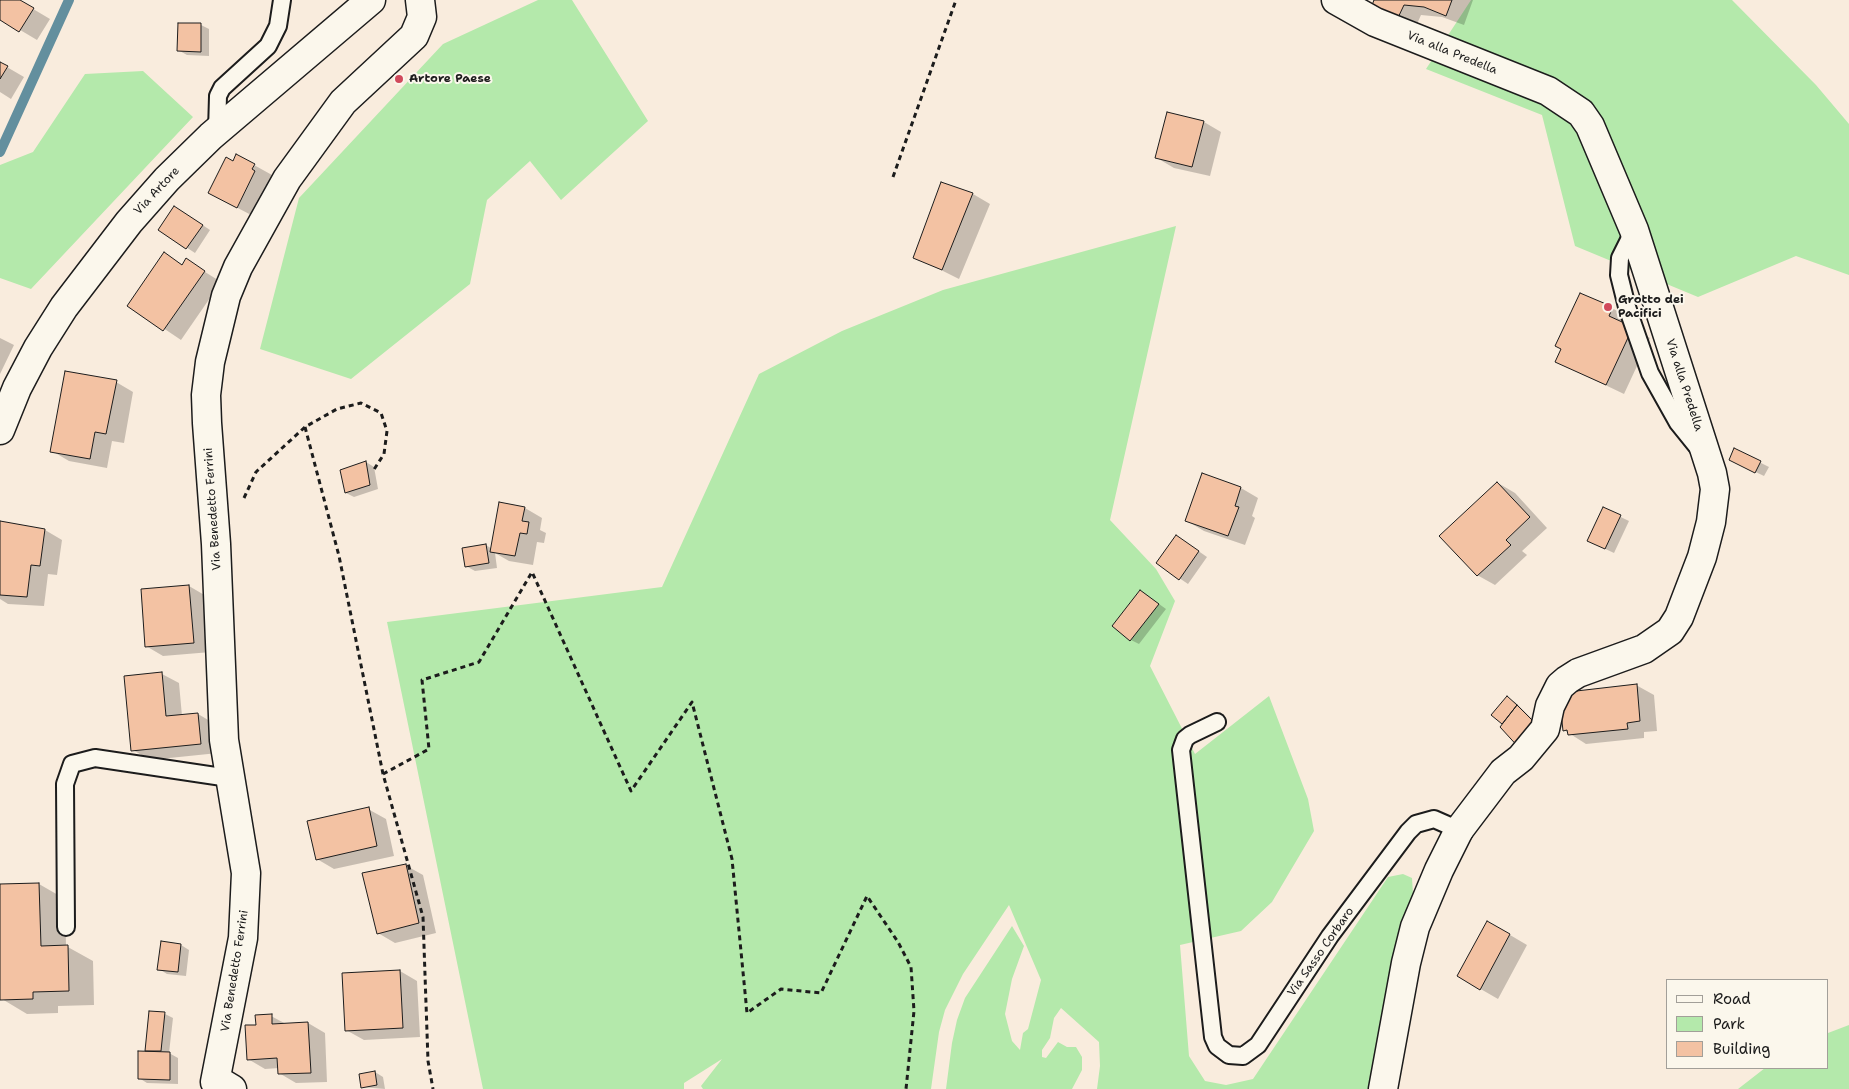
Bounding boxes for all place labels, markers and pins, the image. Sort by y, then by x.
place label: Artore Paese [409,72,491,86]
marker: Artore Paese [393,73,405,85]
place label: Grotto dei Pacifici [1618,293,1684,321]
marker: Grotto dei Pacifici [1602,301,1614,313]

